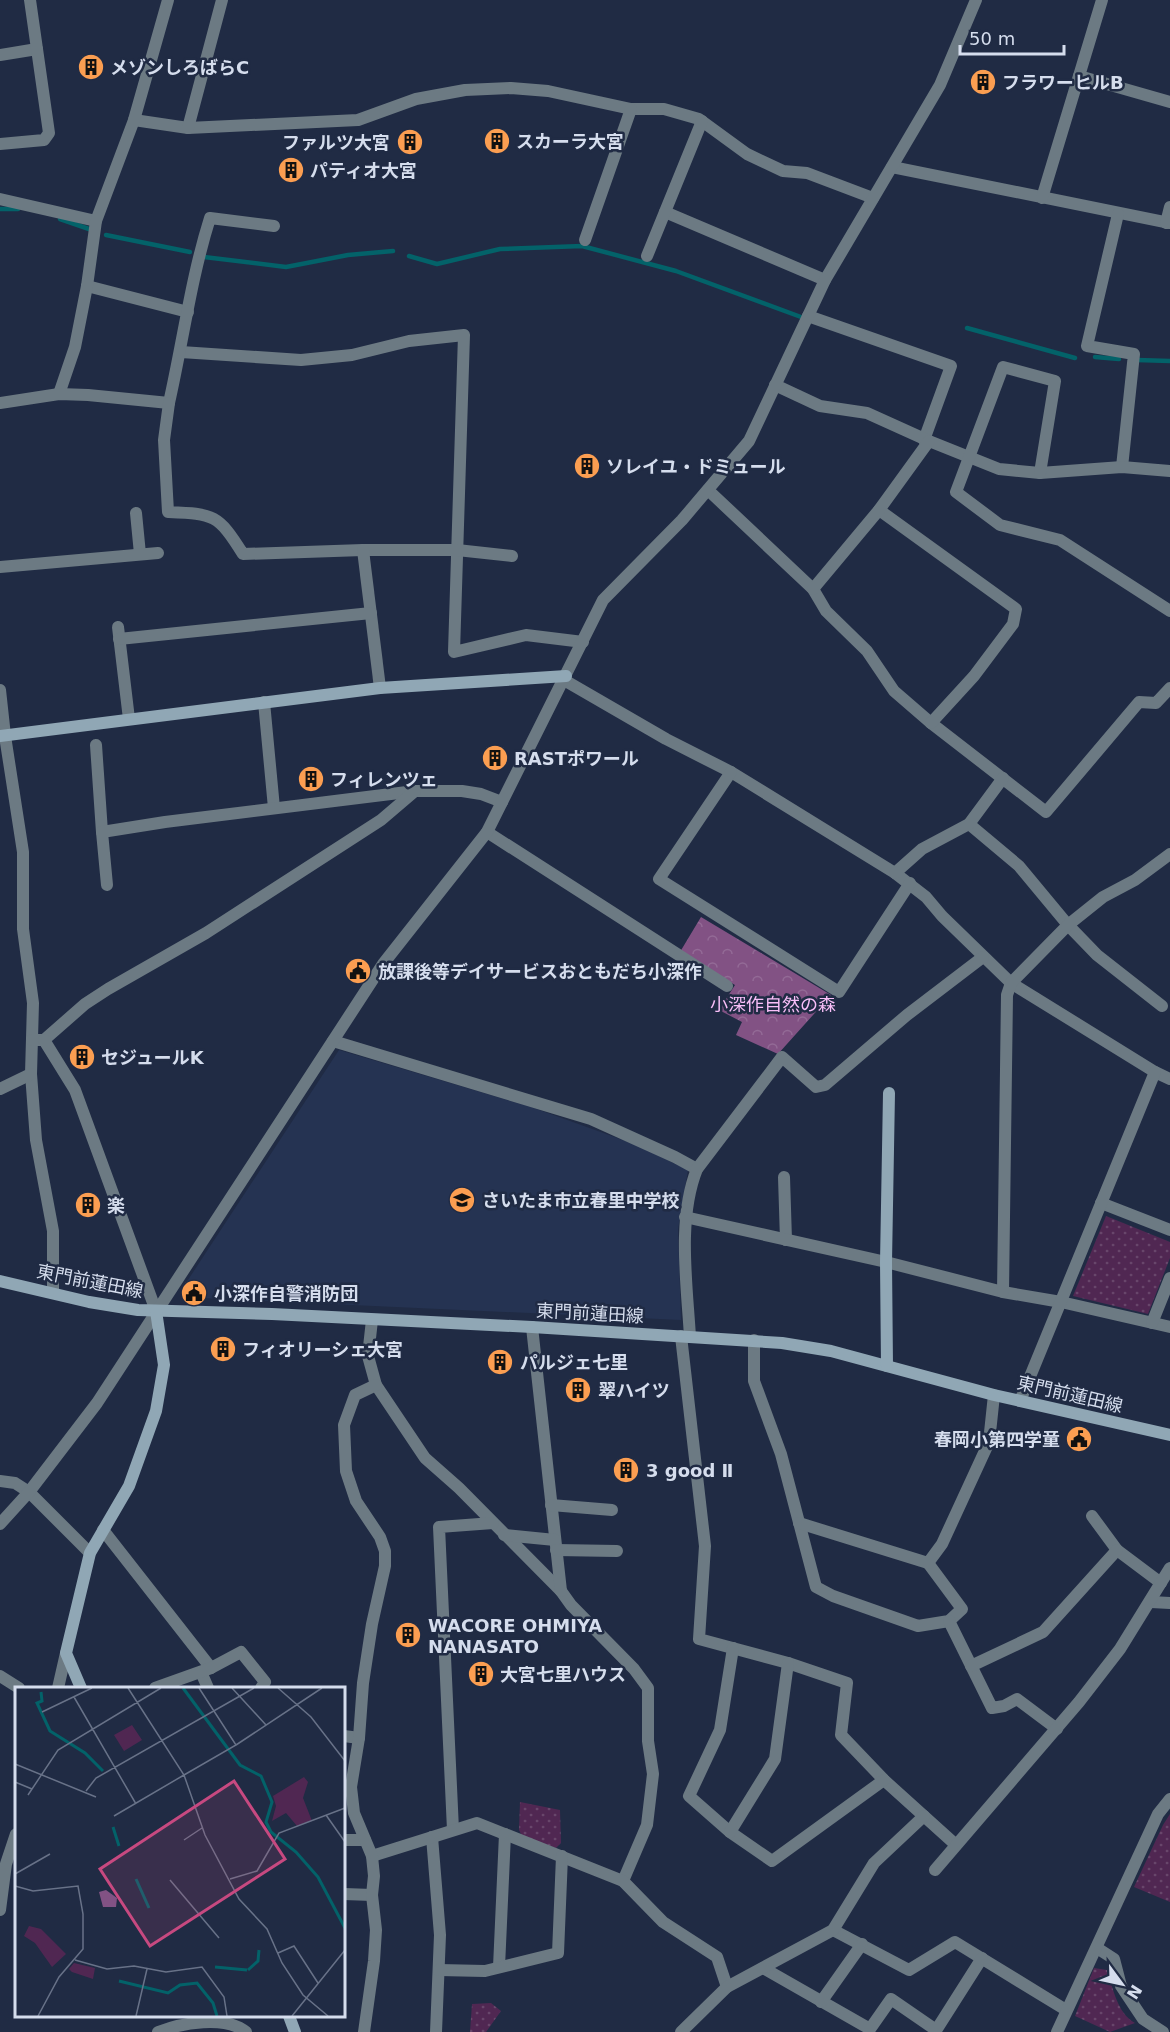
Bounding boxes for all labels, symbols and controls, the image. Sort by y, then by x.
scale bar [960,18,1064,56]
text: 50 m [969,28,1015,49]
building icon: メゾンしろばらC [76,52,106,82]
place label: メゾンしろばらC [110,57,249,78]
building icon: フラワーヒルB [968,67,998,97]
place label: フラワーヒルB [1002,72,1124,93]
building icon: スカーラ大宮 [482,126,512,156]
building icon: ファルツ大宮 [395,127,425,157]
place label: スカーラ大宮 [516,131,624,152]
place label: ファルツ大宮 [282,132,390,153]
building icon: パティオ大宮 [276,155,306,185]
place label: パティオ大宮 [310,160,417,181]
building icon: ソレイユ・ドミュール [572,451,602,481]
place label: ソレイユ・ドミュール [606,456,786,477]
building icon: RASTポワール [480,743,510,773]
place label: RASTポワール [514,748,639,769]
building icon: フィレンツェ [296,764,326,794]
place label: フィレンツェ [330,769,438,790]
public building icon: 放課後等デイサービスおともだち小深作 [343,956,373,986]
place label: 放課後等デイサービスおともだち小深作 [378,961,702,982]
park label: 小深作自然の森 [710,994,836,1015]
building icon: セジュールK [67,1042,97,1072]
place label: セジュールK [101,1047,205,1068]
school or university icon: さいたま市立春里中学校 [447,1185,477,1215]
building icon: 楽 [73,1190,103,1220]
place label: さいたま市立春里中学校 [482,1190,679,1211]
place label: 楽 [107,1195,125,1216]
street label: 東門前蓮田線 [35,1260,145,1302]
public building icon: 小深作自警消防団 [179,1278,209,1308]
place label: 小深作自警消防団 [214,1283,358,1304]
street label: 東門前蓮田線 [536,1300,644,1326]
building icon: フィオリーシェ大宮 [208,1334,238,1364]
place label: フィオリーシェ大宮 [242,1339,403,1360]
building icon: パルジェ七里 [485,1347,515,1377]
place label: パルジェ七里 [520,1352,628,1373]
street label: 東門前蓮田線 [1015,1372,1125,1416]
building icon: 翠ハイツ [563,1375,593,1405]
place label: 翠ハイツ [598,1380,670,1401]
public building icon: 春岡小第四学童 [1064,1424,1094,1454]
place label: 春岡小第四学童 [934,1429,1060,1450]
building icon: 3 good Ⅱ [611,1455,641,1485]
place label: 3 good Ⅱ [646,1460,733,1481]
place label: WACORE OHMIYA NANASATO [428,1615,602,1657]
building icon: WACORE OHMIYA NANASATO [393,1620,423,1650]
building icon: 大宮七里ハウス [466,1659,496,1689]
place label: 大宮七里ハウス [500,1664,626,1685]
inset map [15,1687,345,2017]
north arrow [1092,1954,1152,2014]
text: N [1123,1981,1146,2003]

